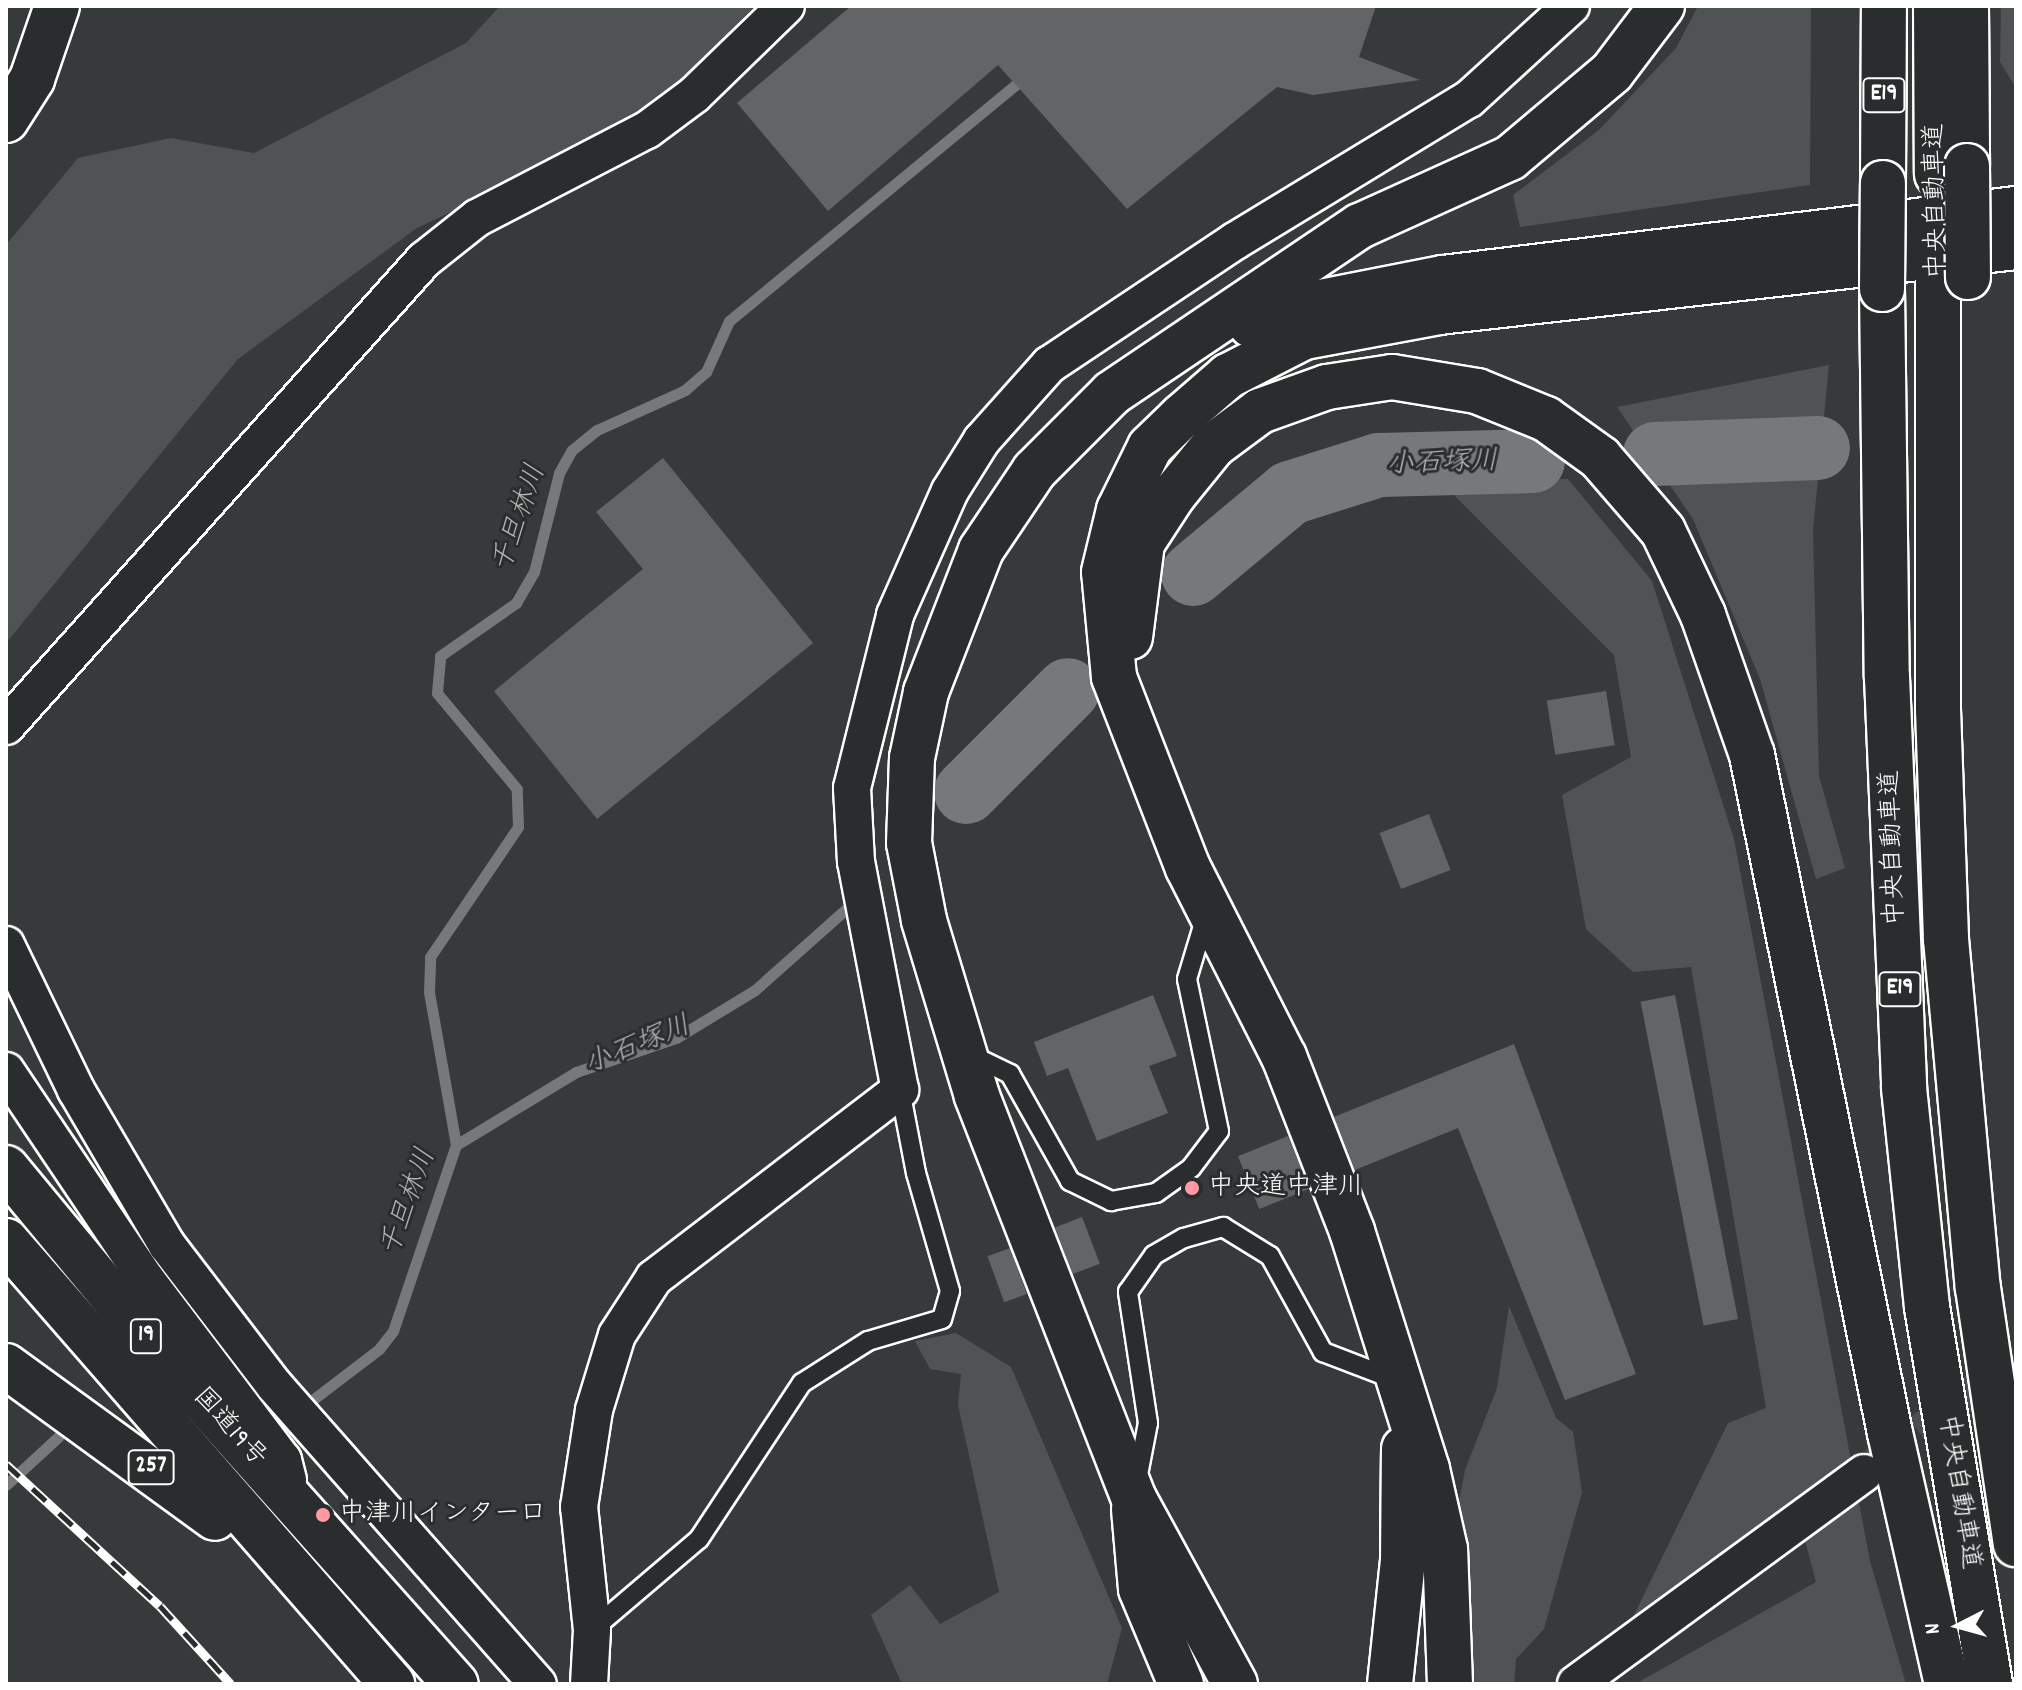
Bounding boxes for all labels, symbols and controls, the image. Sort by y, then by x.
road number: E19 [1862,75,1906,115]
street label: 中央自動車道 [1920,123,1954,279]
water label: 小石塚川 [1385,446,1499,484]
water label: 千旦林川 [487,461,555,577]
street label: 中央自動車道 [1876,770,1912,926]
road number: E19 [1878,969,1922,1009]
water label: 小石塚川 [580,1010,696,1084]
water label: 千旦林川 [375,1145,445,1261]
place label: 中央道中津川 [1208,1172,1364,1204]
marker: 中央道中津川 [1183,1179,1201,1197]
road number: 19 [128,1316,164,1356]
street label: 国道19号 [185,1382,273,1474]
street label: 中央自動車道 [1930,1413,1986,1571]
road number: 257 [127,1447,175,1487]
place label: 中津川インター口 [339,1499,547,1531]
marker: 中津川インター口 [314,1506,332,1524]
north arrow [1918,1586,1998,1666]
text: N [1918,1622,1950,1636]

